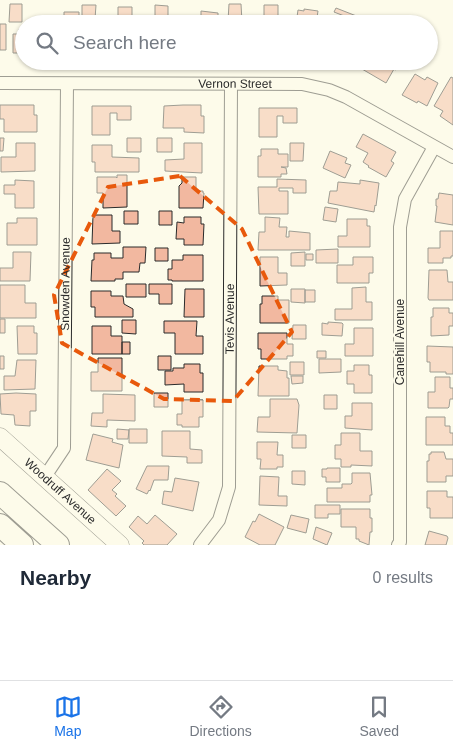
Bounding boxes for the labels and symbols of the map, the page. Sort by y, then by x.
street label: Vernon Street [198,77,272,91]
street label: Snowden Avenue [58,237,73,331]
street label: Tevis Avenue [223,283,237,354]
street label: Canehill Avenue [393,298,407,385]
street label: Woodruff Avenue [22,455,99,527]

